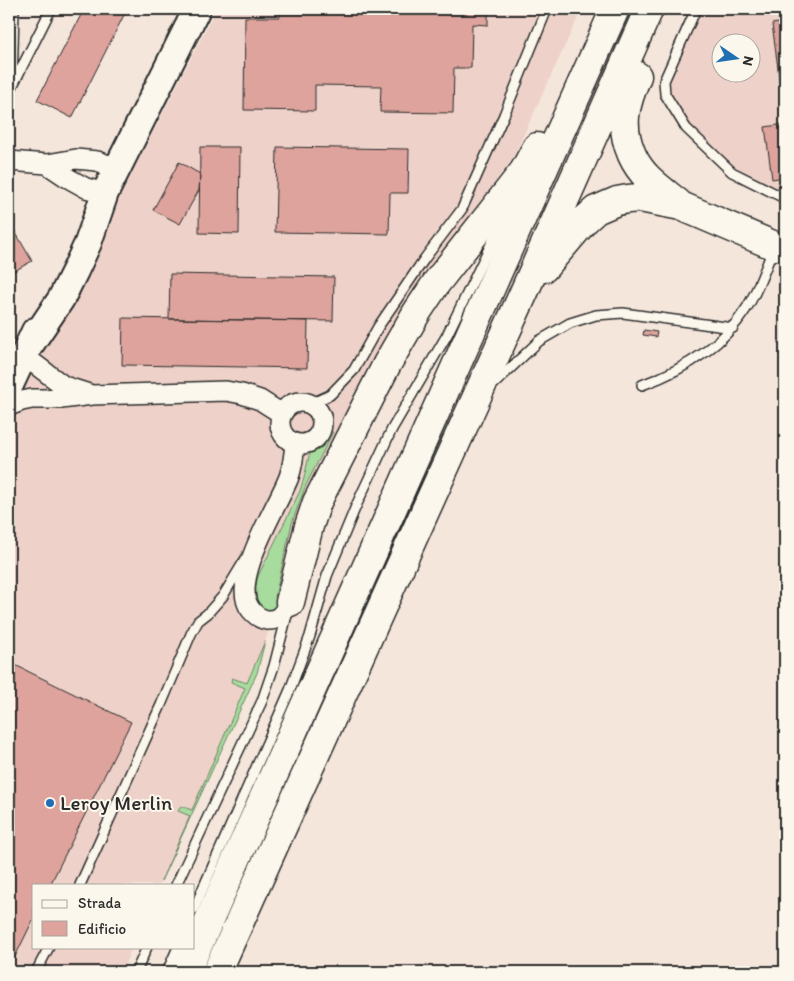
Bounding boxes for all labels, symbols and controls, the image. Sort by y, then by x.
north arrow [712,32,762,82]
text: N [739,54,758,67]
place label: Leroy Merlin [60,790,172,815]
marker: Leroy Merlin [44,797,56,809]
legend [32,884,195,948]
text: Strada [78,894,122,912]
text: Edificio [78,920,126,938]

